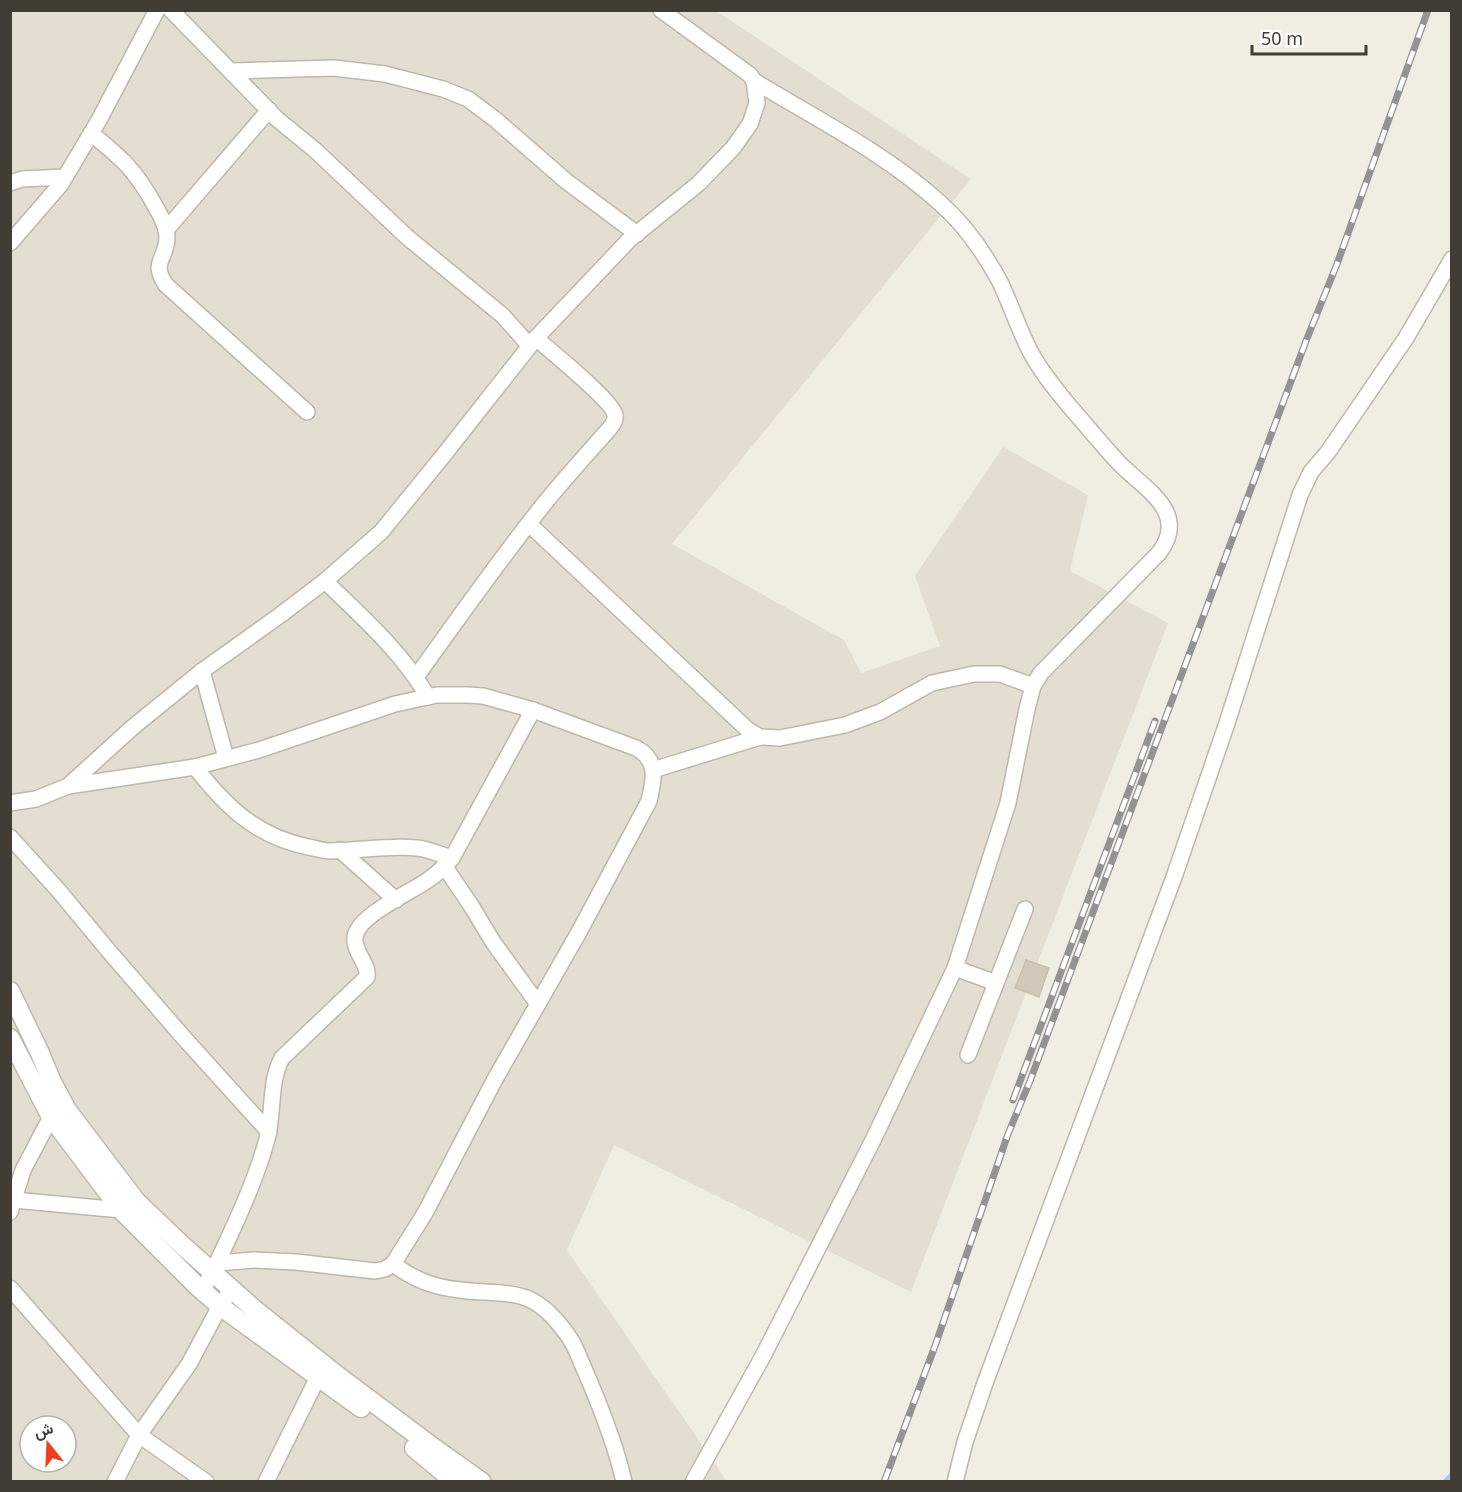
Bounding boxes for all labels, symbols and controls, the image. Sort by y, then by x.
scale bar [1252,18,1366,56]
text: 50 m [1261,26,1303,50]
north arrow [18,1414,78,1474]
text: ش [31,1416,56,1443]

